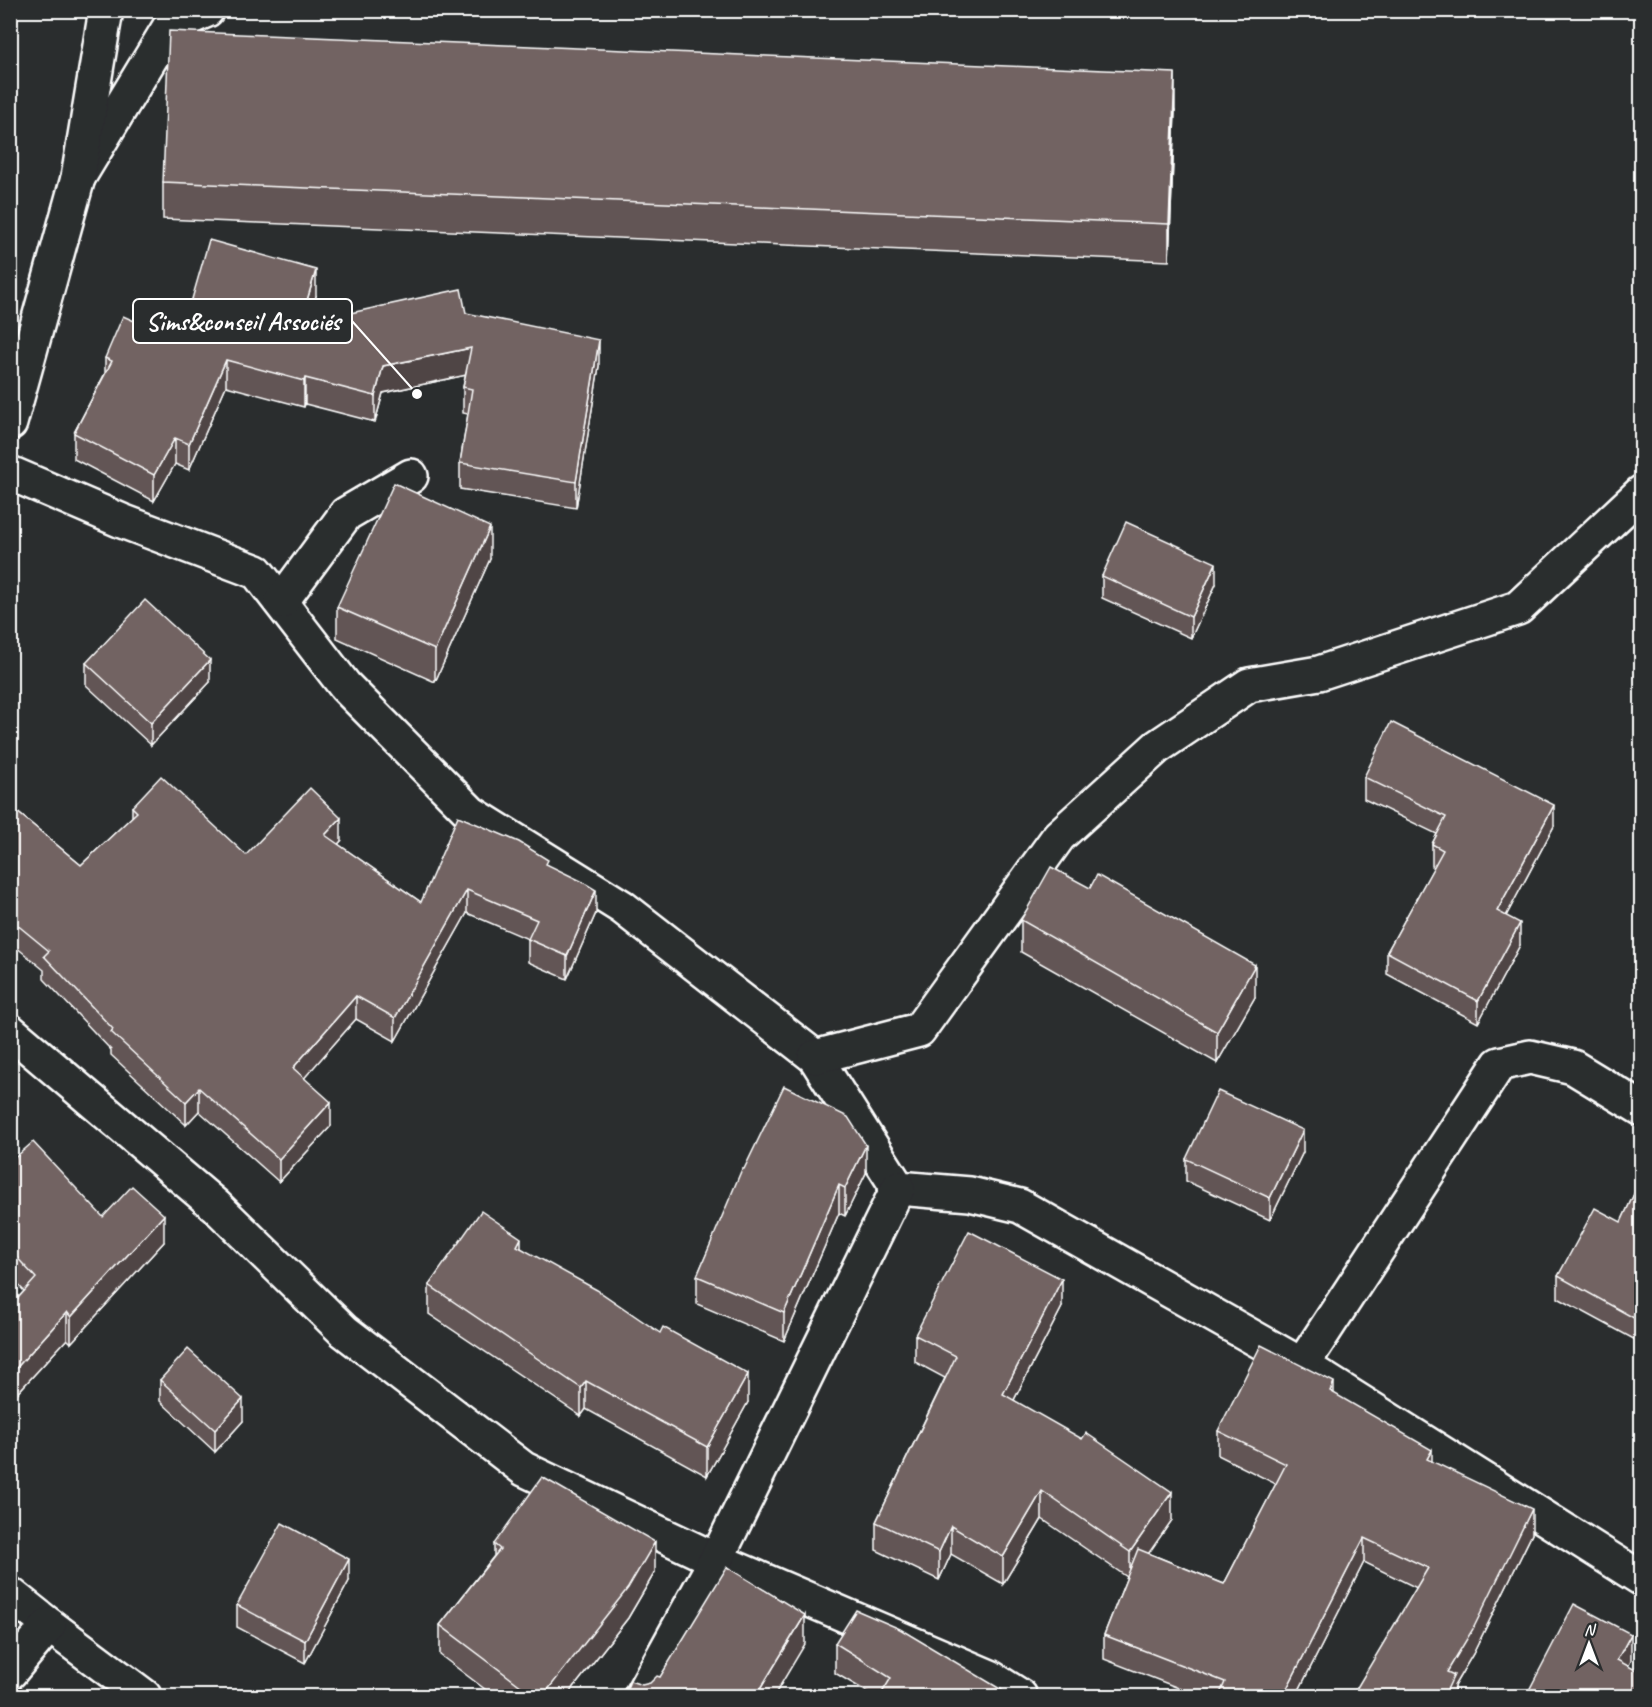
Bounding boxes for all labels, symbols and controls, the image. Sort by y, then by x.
callout: Sims&conseil Associés [133,299,352,343]
text: Sims&conseil Associés [146,305,343,338]
north arrow [1559,1614,1619,1674]
text: N [1584,1620,1597,1640]

